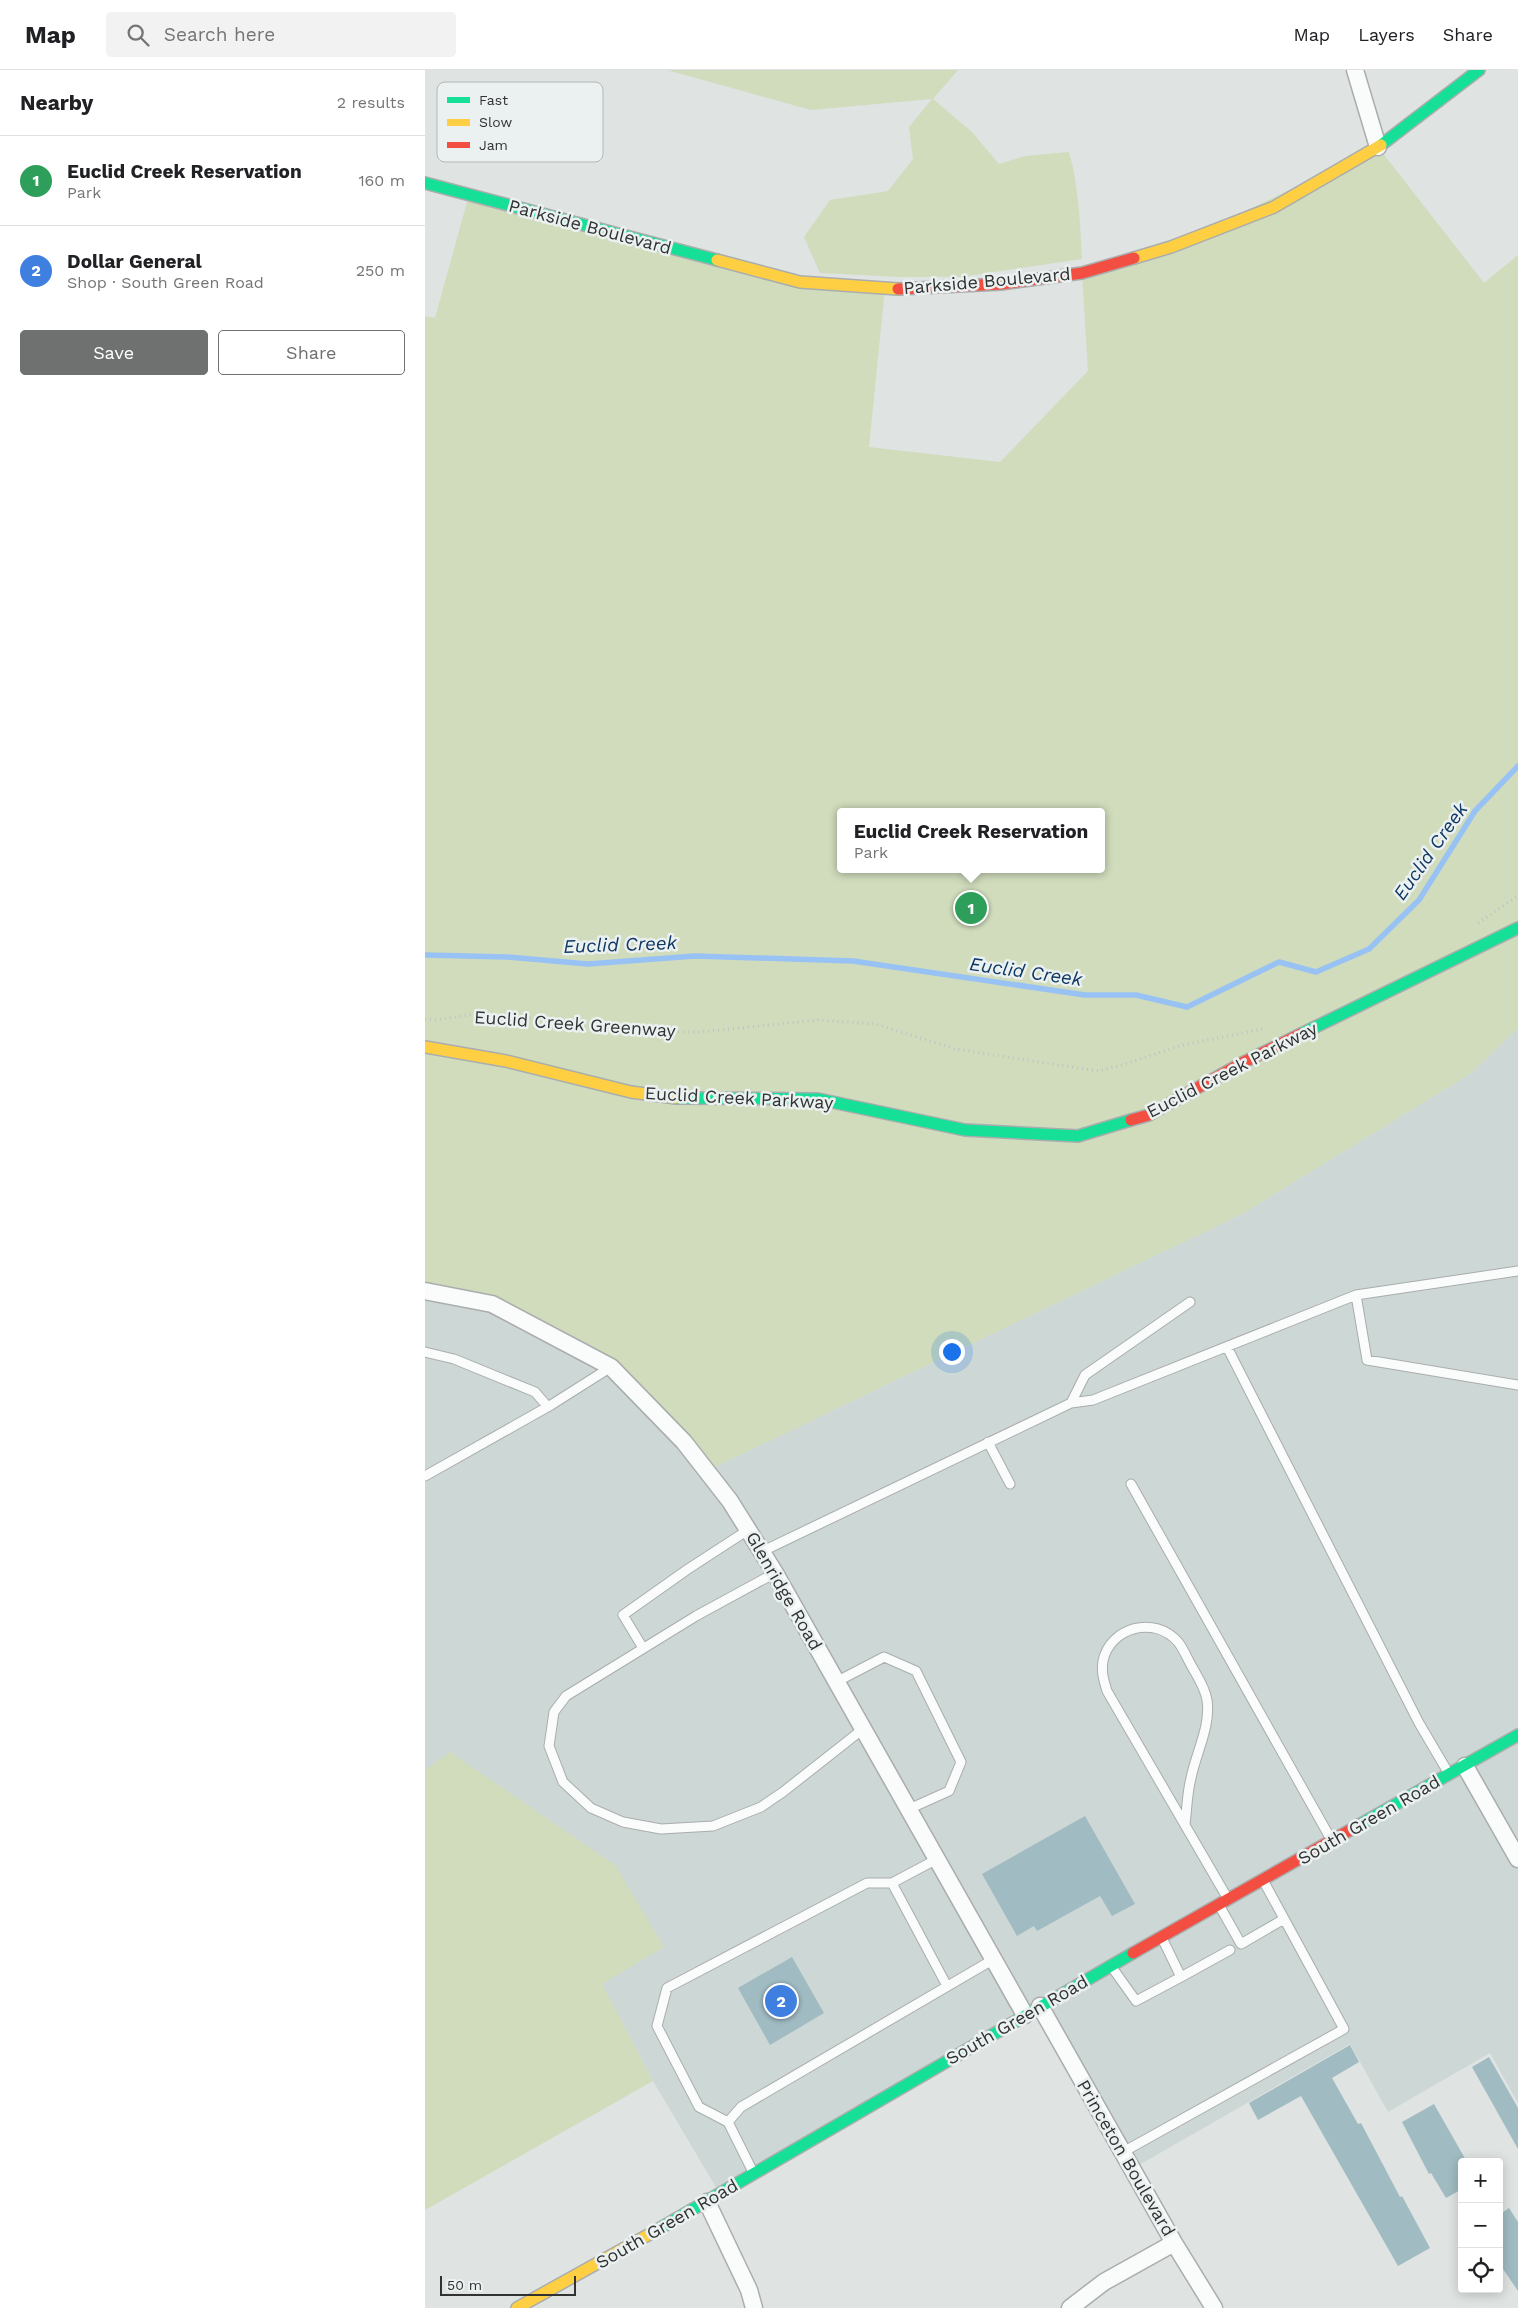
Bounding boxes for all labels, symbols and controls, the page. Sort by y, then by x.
search box [106,12,456,57]
text: Map [25,21,76,49]
icon: search [124,21,152,49]
text: Search here [164,23,275,46]
text: Map [1293,24,1330,45]
text: Layers [1358,24,1415,45]
text: Share [1443,24,1493,45]
legend [437,82,603,162]
text: Nearby [20,90,93,115]
text: Fast [479,92,508,108]
text: 2 results [337,93,405,112]
text: Slow [479,114,512,130]
text: Jam [479,137,508,153]
text: Euclid Creek Reservation [67,160,302,183]
text: 1 [33,171,39,190]
text: 160 m [358,171,405,190]
text: Park [67,183,101,202]
street label: Parkside Boulevard [506,195,674,258]
text: Dollar General [67,250,202,273]
text: 2 [31,261,41,280]
text: 250 m [356,261,405,280]
street label: Parkside Boulevard [903,263,1071,298]
text: Shop · South Green Road [67,273,264,292]
button: Save [20,330,208,375]
button: Share [218,330,405,375]
water label: Euclid Creek [1388,798,1473,904]
popup [837,808,1105,873]
text: Euclid Creek Reservation [854,820,1088,843]
text: Park [854,843,888,862]
pin: 1 [955,889,987,927]
water label: Euclid Creek [563,931,678,958]
water label: Euclid Creek [968,952,1085,991]
street label: Euclid Creek Greenway [474,1006,677,1041]
street label: Euclid Creek Parkway [1143,1017,1321,1122]
street label: Euclid Creek Parkway [644,1082,835,1113]
your location [939,1339,965,1365]
street label: Glenridge Road [742,1528,827,1654]
street label: South Green Road [1294,1770,1443,1869]
street label: South Green Road [942,1970,1091,2069]
pin: 2 [765,1982,797,2020]
street label: Princeton Boulevard [1073,2076,1180,2240]
map controls [1458,2158,1503,2293]
button: + [1458,2158,1503,2203]
street label: South Green Road [592,2174,741,2273]
button: − [1458,2203,1503,2248]
button: locate [1458,2248,1503,2293]
scale bar [440,2273,576,2296]
text: 50 m [447,2277,482,2293]

